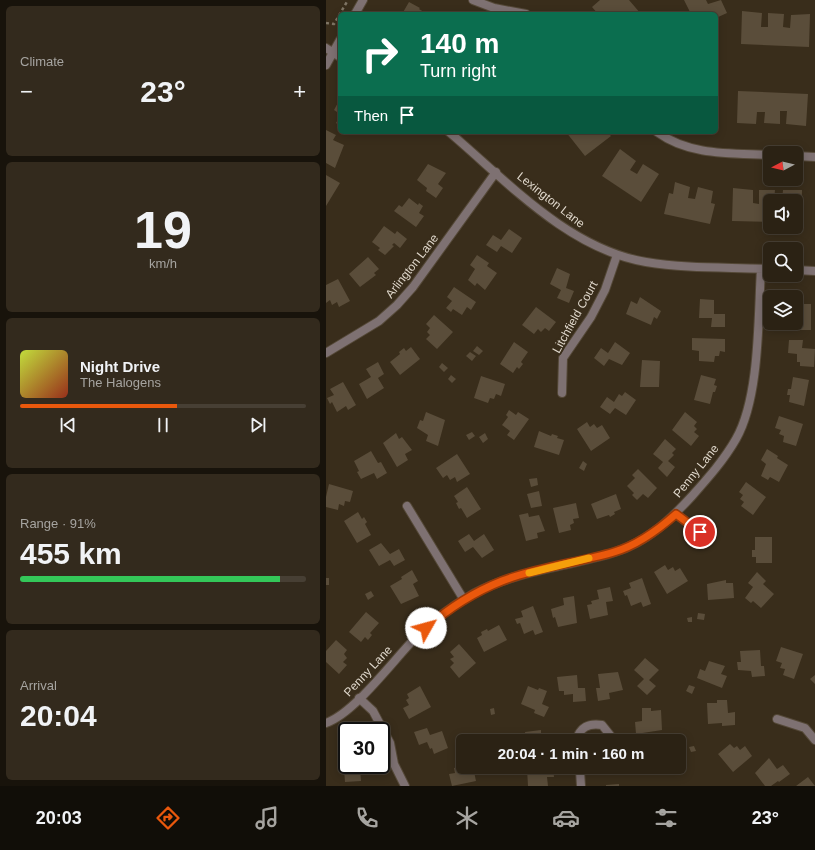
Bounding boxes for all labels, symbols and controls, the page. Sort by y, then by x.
icon: right [354,28,406,80]
text: 140 m [420,28,499,59]
text: Climate [20,54,64,69]
text: Turn right [420,61,496,81]
text: 23° [140,75,186,108]
text: − [20,79,33,104]
text: + [293,79,306,104]
icon: arrive [396,104,418,126]
text: Then [354,107,388,124]
north arrow [763,146,803,186]
map controls [763,146,803,330]
street label: Lexington Lane [514,169,588,231]
button: sound [763,194,803,234]
text: 19 [134,201,192,259]
street label: Arlington Lane [383,231,442,301]
button: search [763,242,803,282]
text: km/h [149,256,177,271]
street label: Litchfield Court [549,278,601,355]
button: layers [763,290,803,330]
text: Night Drive [80,358,160,375]
text: The Halogens [80,375,161,390]
icon: previous [57,414,79,436]
icon: pause [152,414,174,436]
icon: next [247,414,269,436]
street label: Penny Lane [670,441,722,500]
pin [683,515,717,549]
text: Range · 91% [20,516,96,531]
icon: arrive [689,521,711,543]
text: 455 km [20,537,122,570]
position arrow [405,607,447,649]
street label: Penny Lane [341,643,395,699]
text: Arrival [20,678,57,693]
text: 20:04 [20,699,97,732]
speed limit sign: 30 [338,722,390,774]
text: 20:04 · 1 min · 160 m [498,745,644,762]
icon: directions [154,804,182,832]
icon: music [253,804,281,832]
icon: phone [353,804,381,832]
icon: climate [453,804,481,832]
icon: car [552,804,580,832]
icon: filters [652,804,680,832]
text: 20:03 [36,808,82,828]
text: 23° [752,808,779,828]

